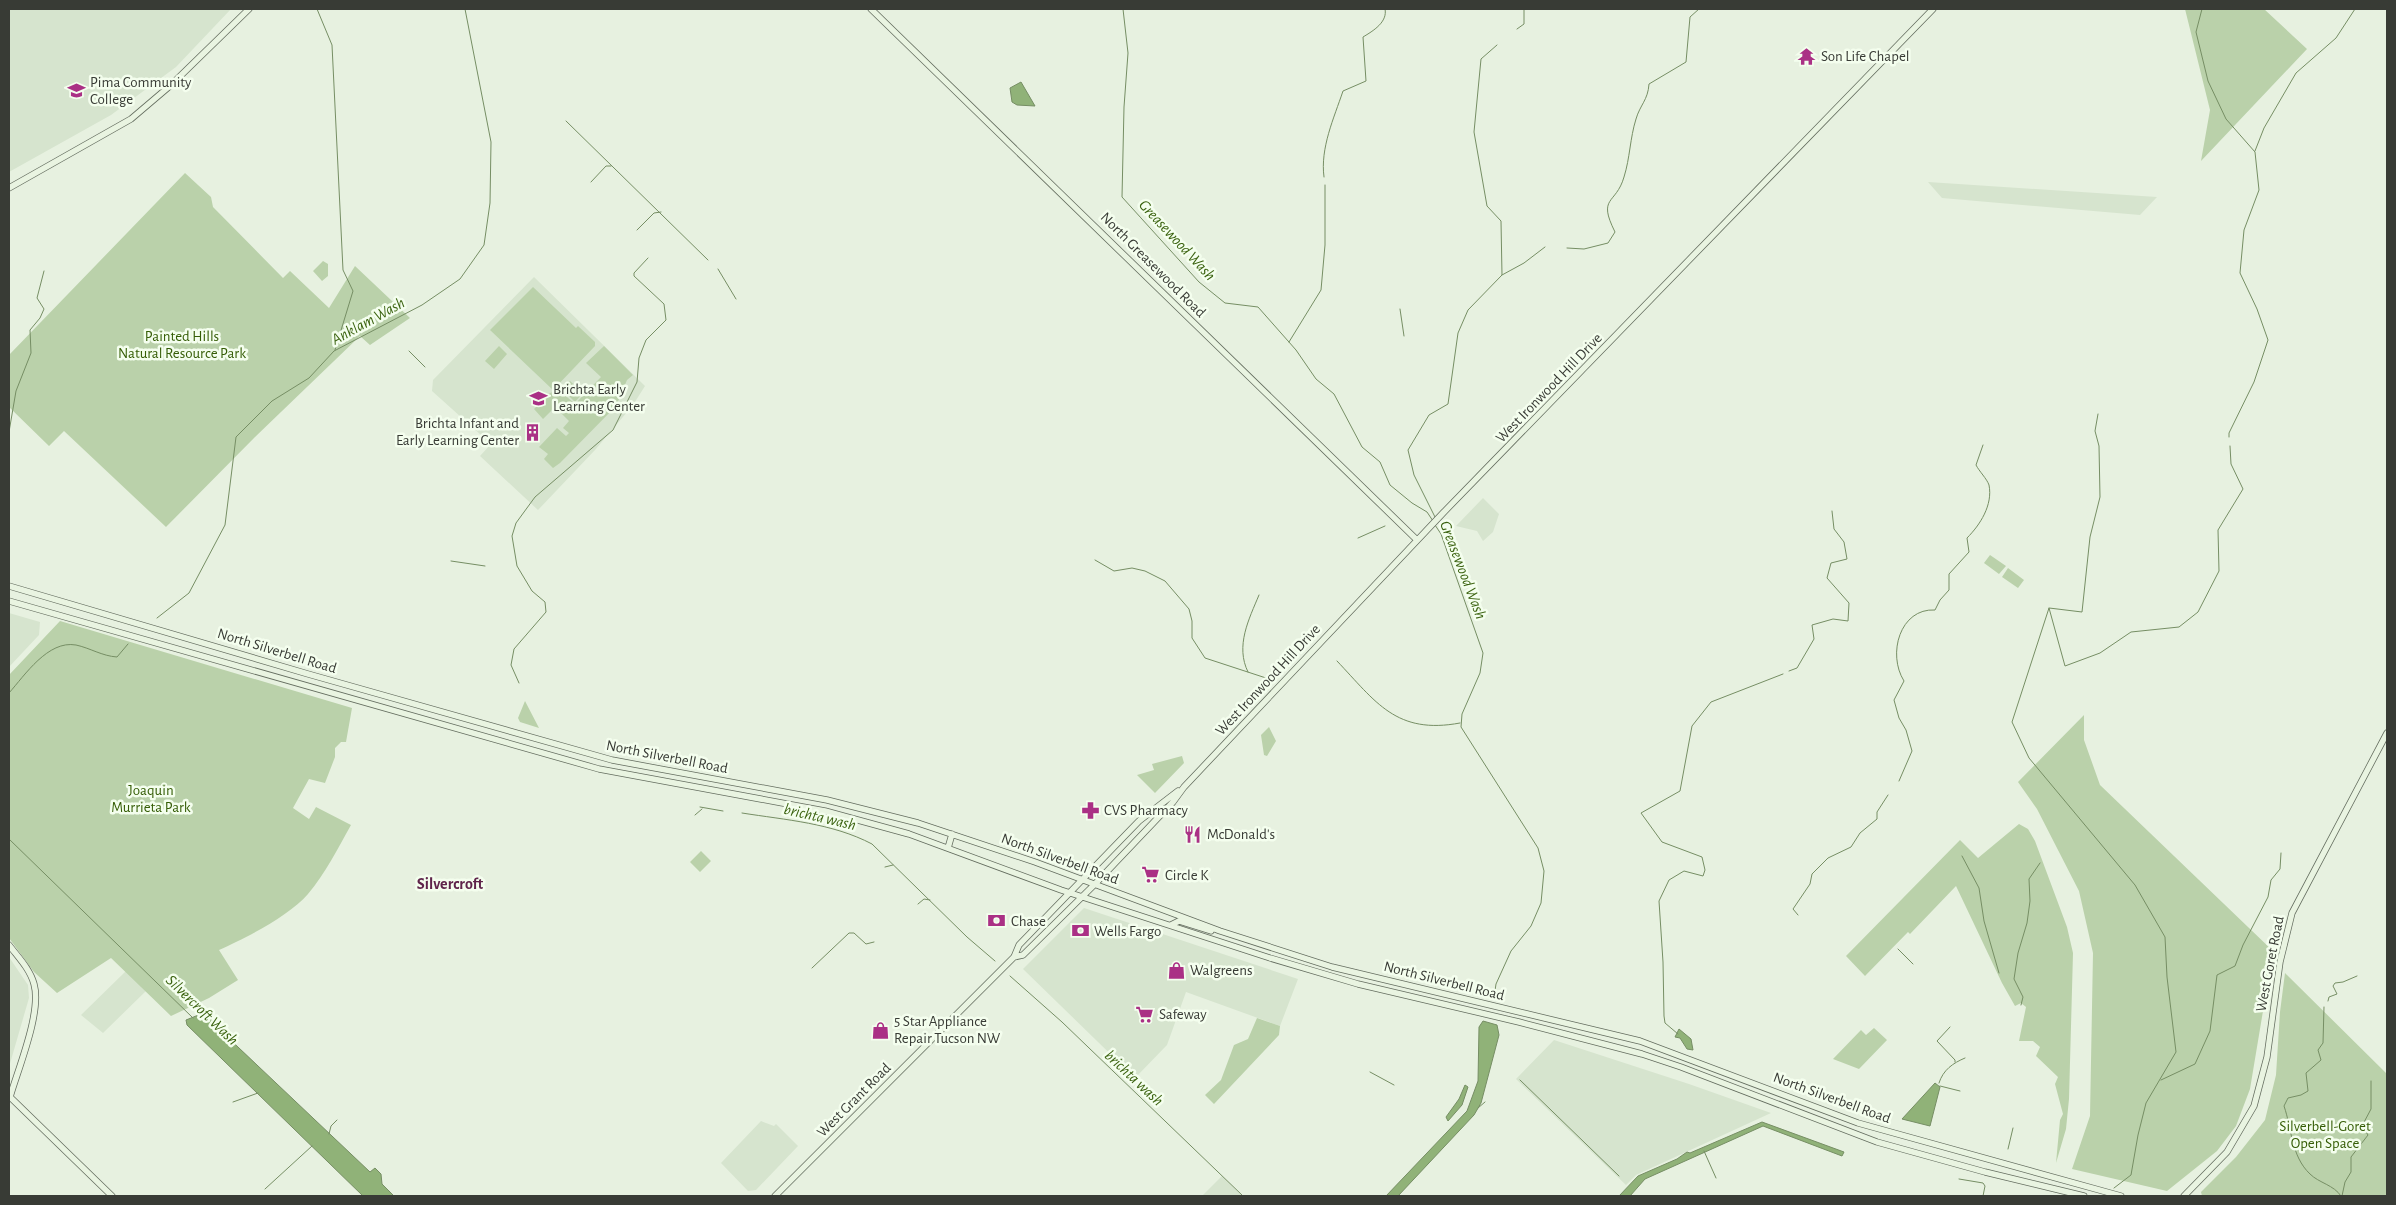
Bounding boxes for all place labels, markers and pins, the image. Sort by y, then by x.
temple icon: Son Life Chapel [1797,46,1817,66]
place label: Son Life Chapel [1821,49,1910,64]
place label: Pima Community College [90,75,192,107]
school or university icon: Pima Community College [66,81,86,101]
place label: Brichta Early Learning Center [553,382,645,414]
school or university icon: Brichta Early Learning Center [529,388,549,408]
place label: Brichta Infant and Early Learning Center [396,416,519,448]
building icon: Brichta Infant and Early Learning Center [523,422,543,442]
pharmacy icon: CVS Pharmacy [1080,800,1100,820]
place label: CVS Pharmacy [1104,803,1189,818]
restaurant icon: McDonald's [1183,824,1203,844]
place label: McDonald's [1207,827,1275,842]
supermarket icon: Circle K [1141,865,1161,885]
place label: Circle K [1165,868,1209,883]
bank icon: Chase [987,911,1007,931]
place label: Chase [1011,914,1046,929]
bank icon: Wells Fargo [1070,921,1090,941]
place label: Wells Fargo [1094,924,1161,939]
shop icon: Walgreens [1166,960,1186,980]
place label: Walgreens [1190,963,1252,978]
supermarket icon: Safeway [1135,1004,1155,1024]
place label: Safeway [1159,1007,1207,1022]
place label: 5 Star Appliance Repair Tucson NW [894,1014,1001,1046]
shop icon: 5 Star Appliance Repair Tucson NW [870,1020,890,1040]

